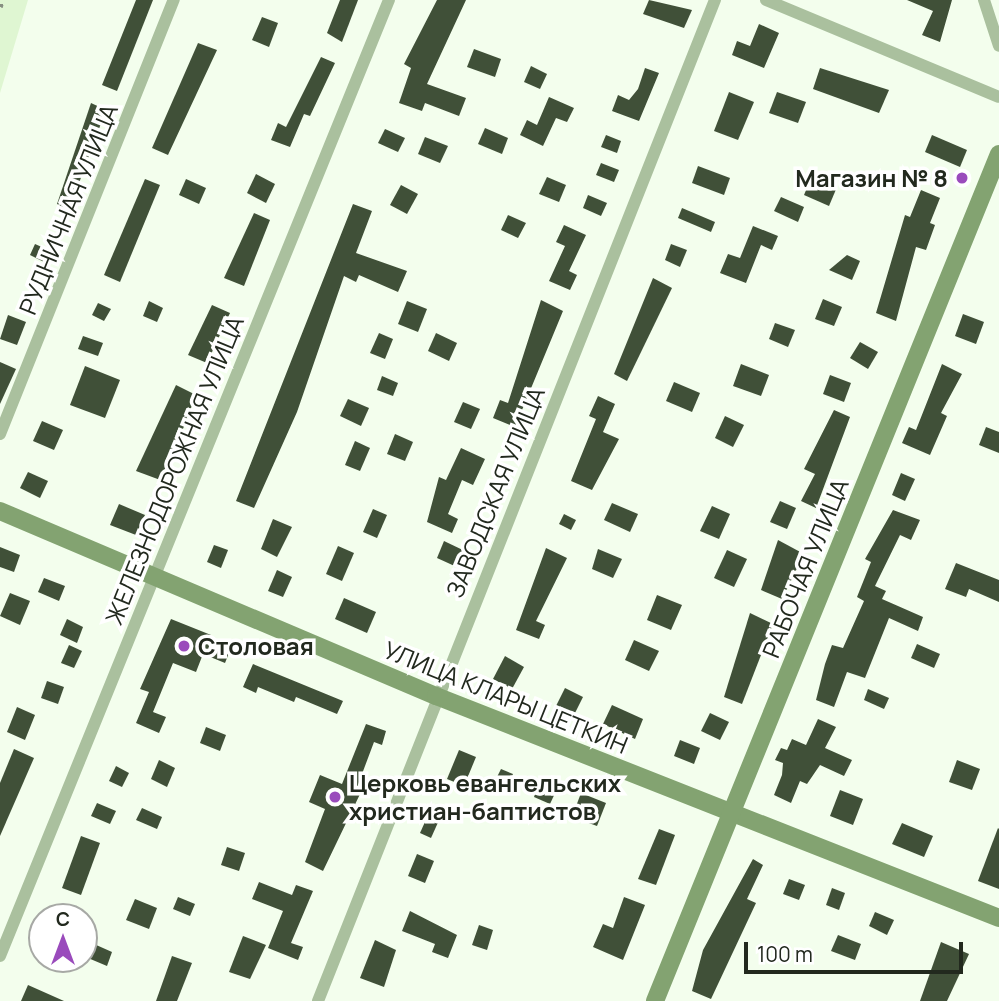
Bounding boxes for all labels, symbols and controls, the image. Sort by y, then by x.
street label: РУДНИЧНАЯ УЛИЦА [13,100,123,318]
place label: Магазин № 8 [795,164,948,192]
marker: Магазин № 8 [954,170,970,186]
street label: ЖЕЛЕЗНОДОРОЖНАЯ УЛИЦА [99,312,249,628]
street label: ЗАВОДСКАЯ УЛИЦА [440,383,550,601]
street label: РАБОЧАЯ УЛИЦА [756,474,854,662]
place label: Столовая [198,632,314,660]
street label: УЛИЦА КЛАРЫ ЦЕТКИН [380,635,632,759]
marker: Столовая [176,638,192,654]
place label: Церковь евангельских христиан-баптистов [349,769,621,825]
marker: Церковь евангельских христиан-баптистов [327,789,343,805]
north arrow [28,903,98,973]
text: С [56,906,70,932]
scale bar [747,928,966,972]
text: 100 m [757,940,813,968]

